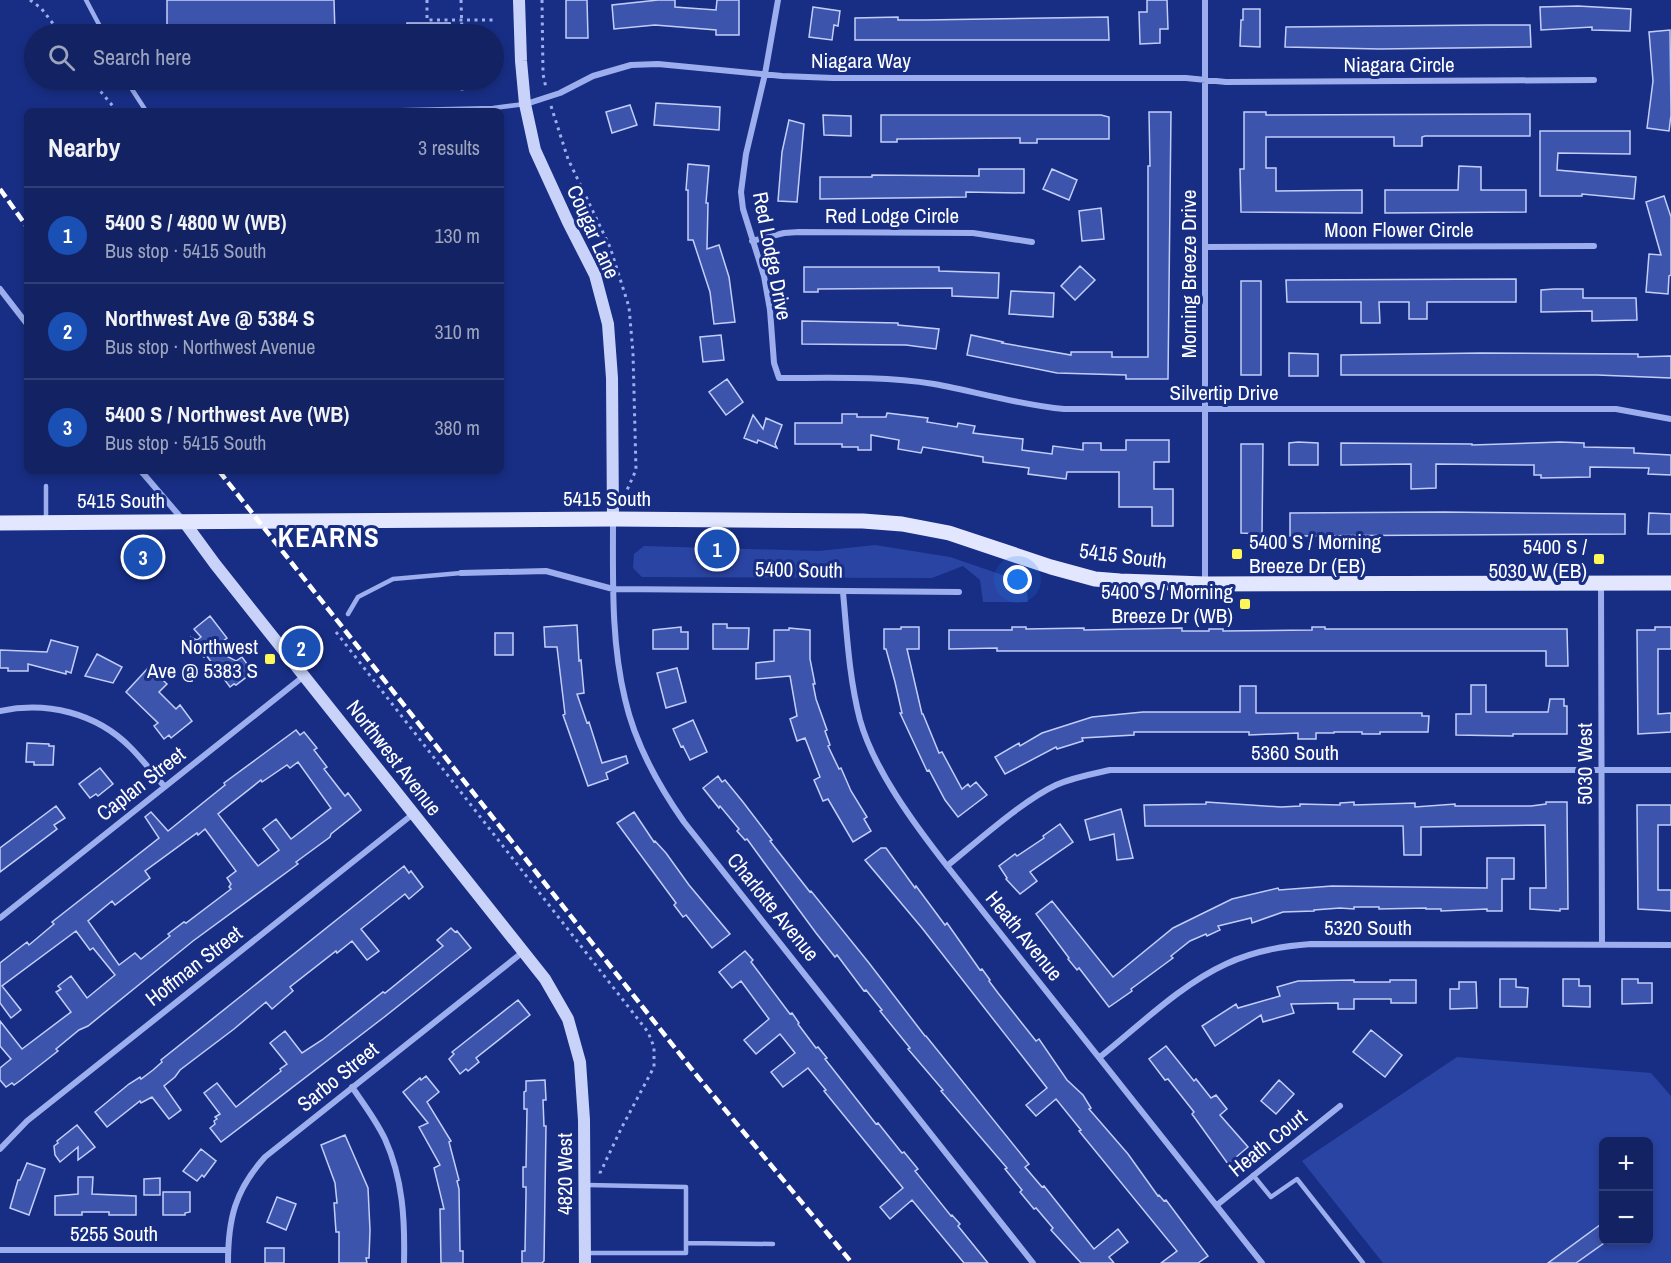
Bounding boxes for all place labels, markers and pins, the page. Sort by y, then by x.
pin: 1 [698,526,736,572]
place label: 5400 S / Morning Breeze Dr (EB) [1249,527,1382,580]
place label: 5400 S / 5030 W (EB) [1488,532,1587,585]
pin: 3 [124,534,162,580]
marker: 5400 S / Morning Breeze Dr (EB) [1230,547,1244,561]
marker: 5400 S / 5030 W (EB) [1592,552,1606,566]
place label: 5400 S / Morning Breeze Dr (WB) [1101,577,1233,630]
marker: 5400 S / Morning Breeze Dr (WB) [1238,597,1252,611]
pin: 2 [282,626,320,670]
place label: Northwest Ave @ 5383 S [146,632,258,685]
marker: Northwest Ave @ 5383 S [263,652,277,666]

